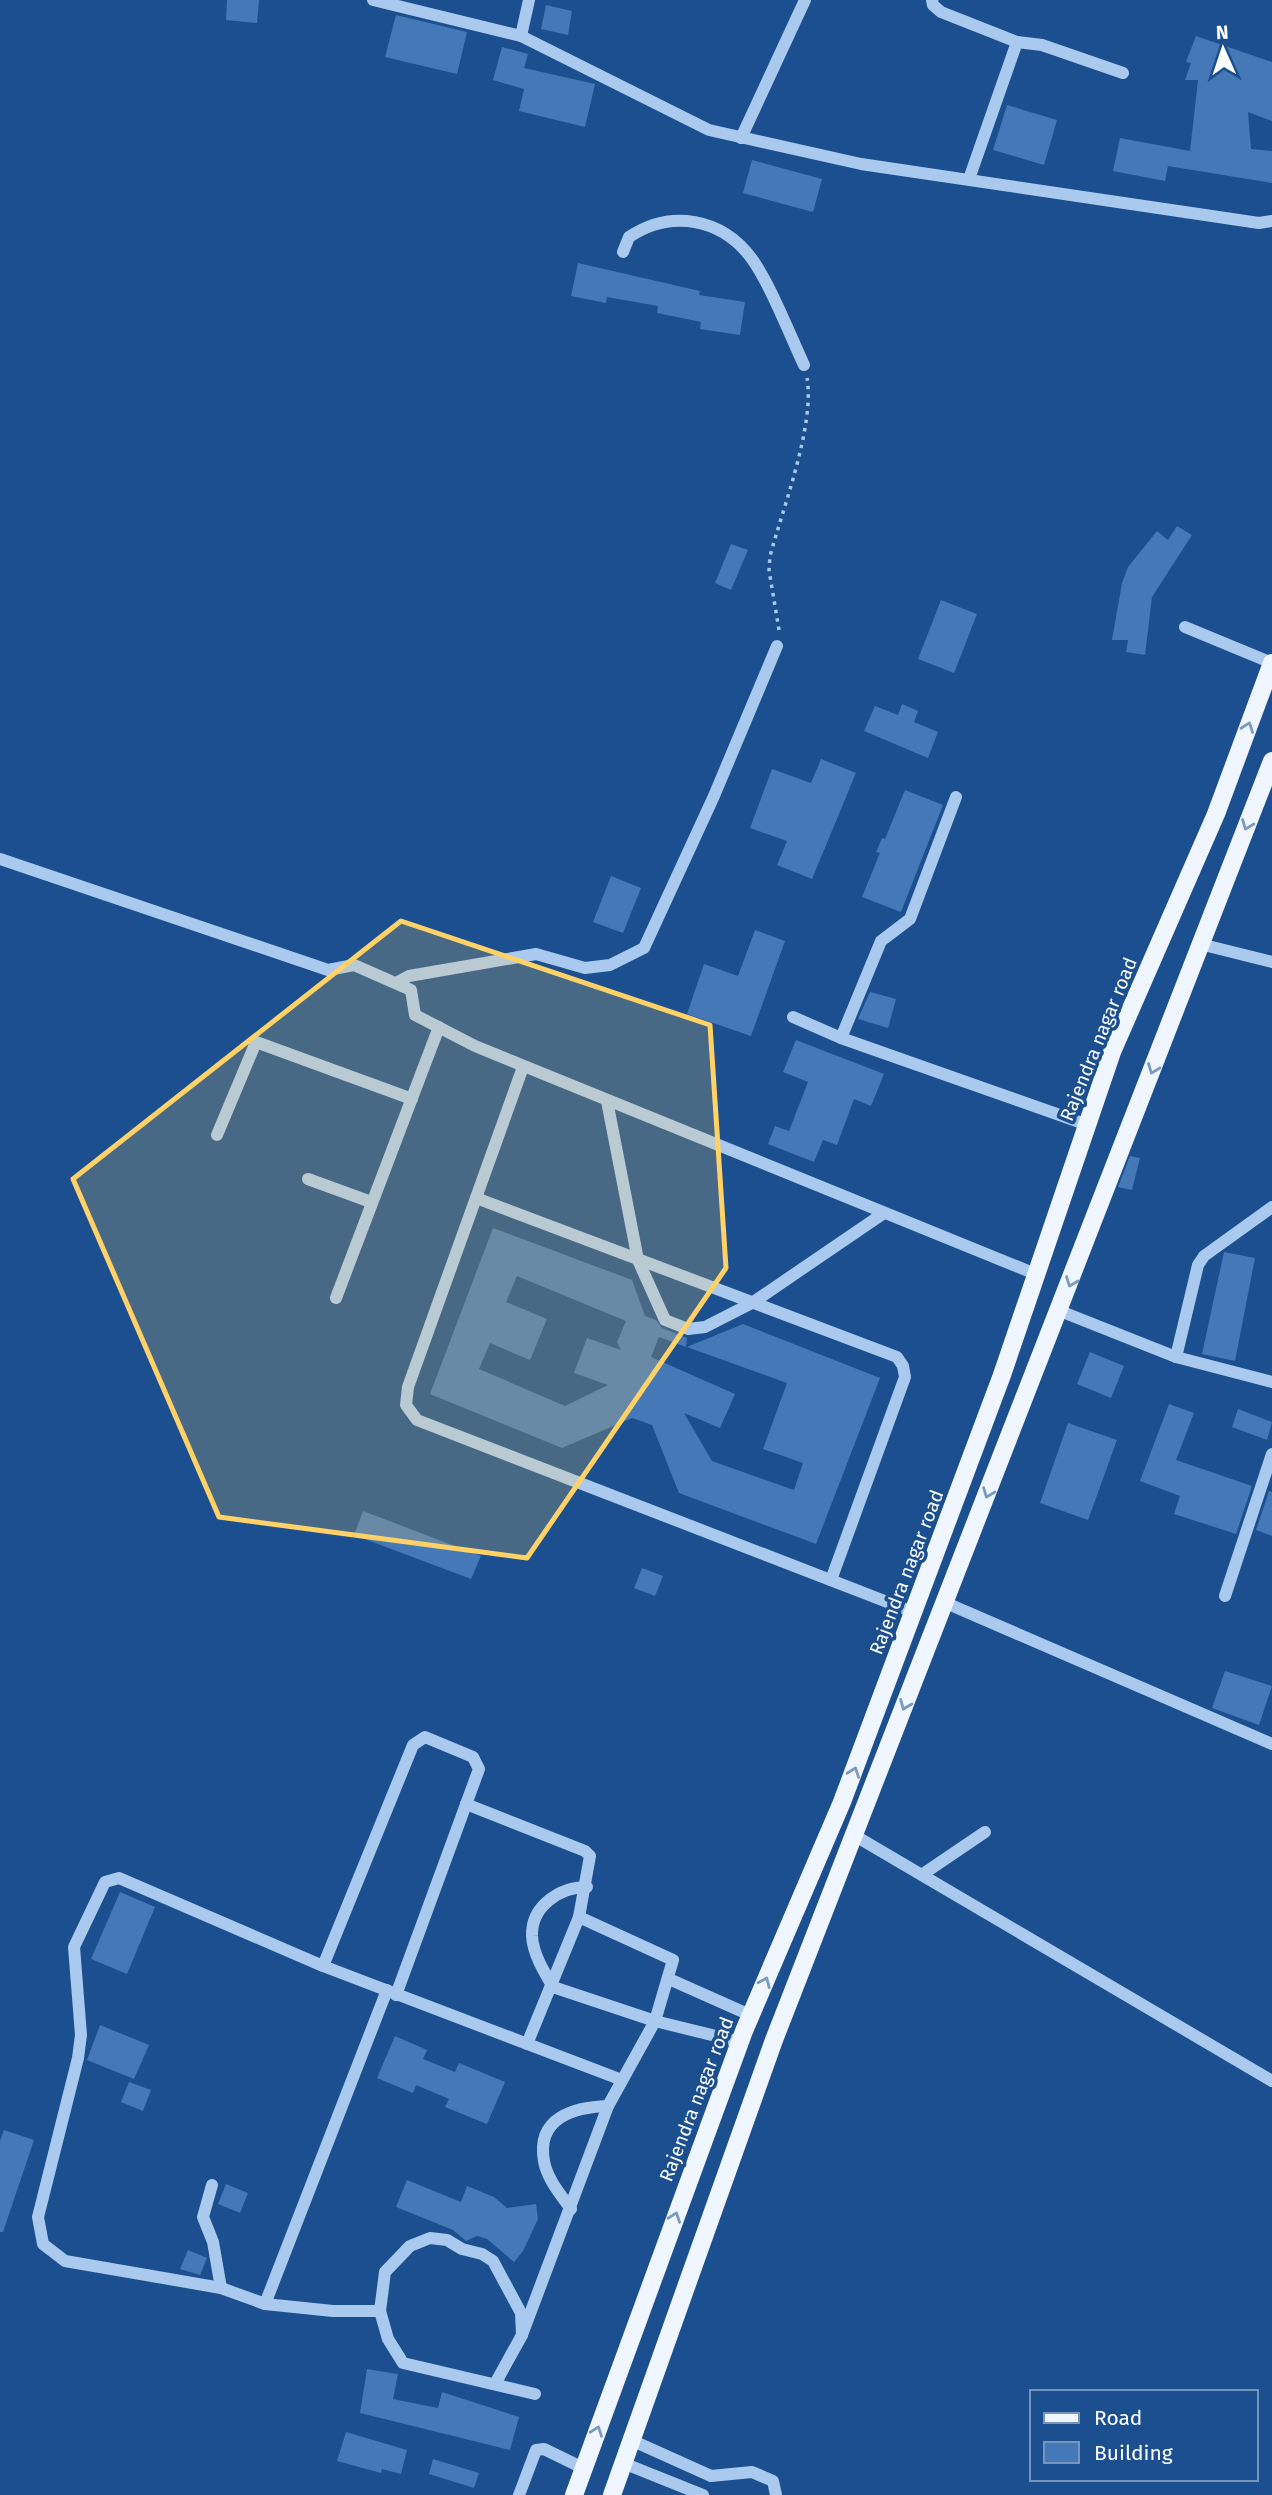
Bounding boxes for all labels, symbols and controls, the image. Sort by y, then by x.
north arrow [1188,14,1258,84]
text: N [1215,21,1229,44]
one-way arrow [1240,722,1254,734]
one-way arrow [1241,818,1255,830]
street label: Rajendra nagar road [1055,954,1142,1124]
one-way arrow [1147,1063,1161,1075]
one-way arrow [1065,1275,1079,1287]
street label: Rajendra nagar road [864,1487,948,1658]
one-way arrow [983,1487,997,1499]
one-way arrow [899,1698,913,1710]
one-way arrow [845,1767,859,1779]
one-way arrow [757,1977,771,1989]
street label: Rajendra nagar road [654,2014,738,2185]
one-way arrow [666,2212,680,2224]
legend [1030,2390,1258,2481]
text: Road [1094,2405,1142,2431]
one-way arrow [589,2425,603,2437]
text: Building [1094,2440,1173,2466]

